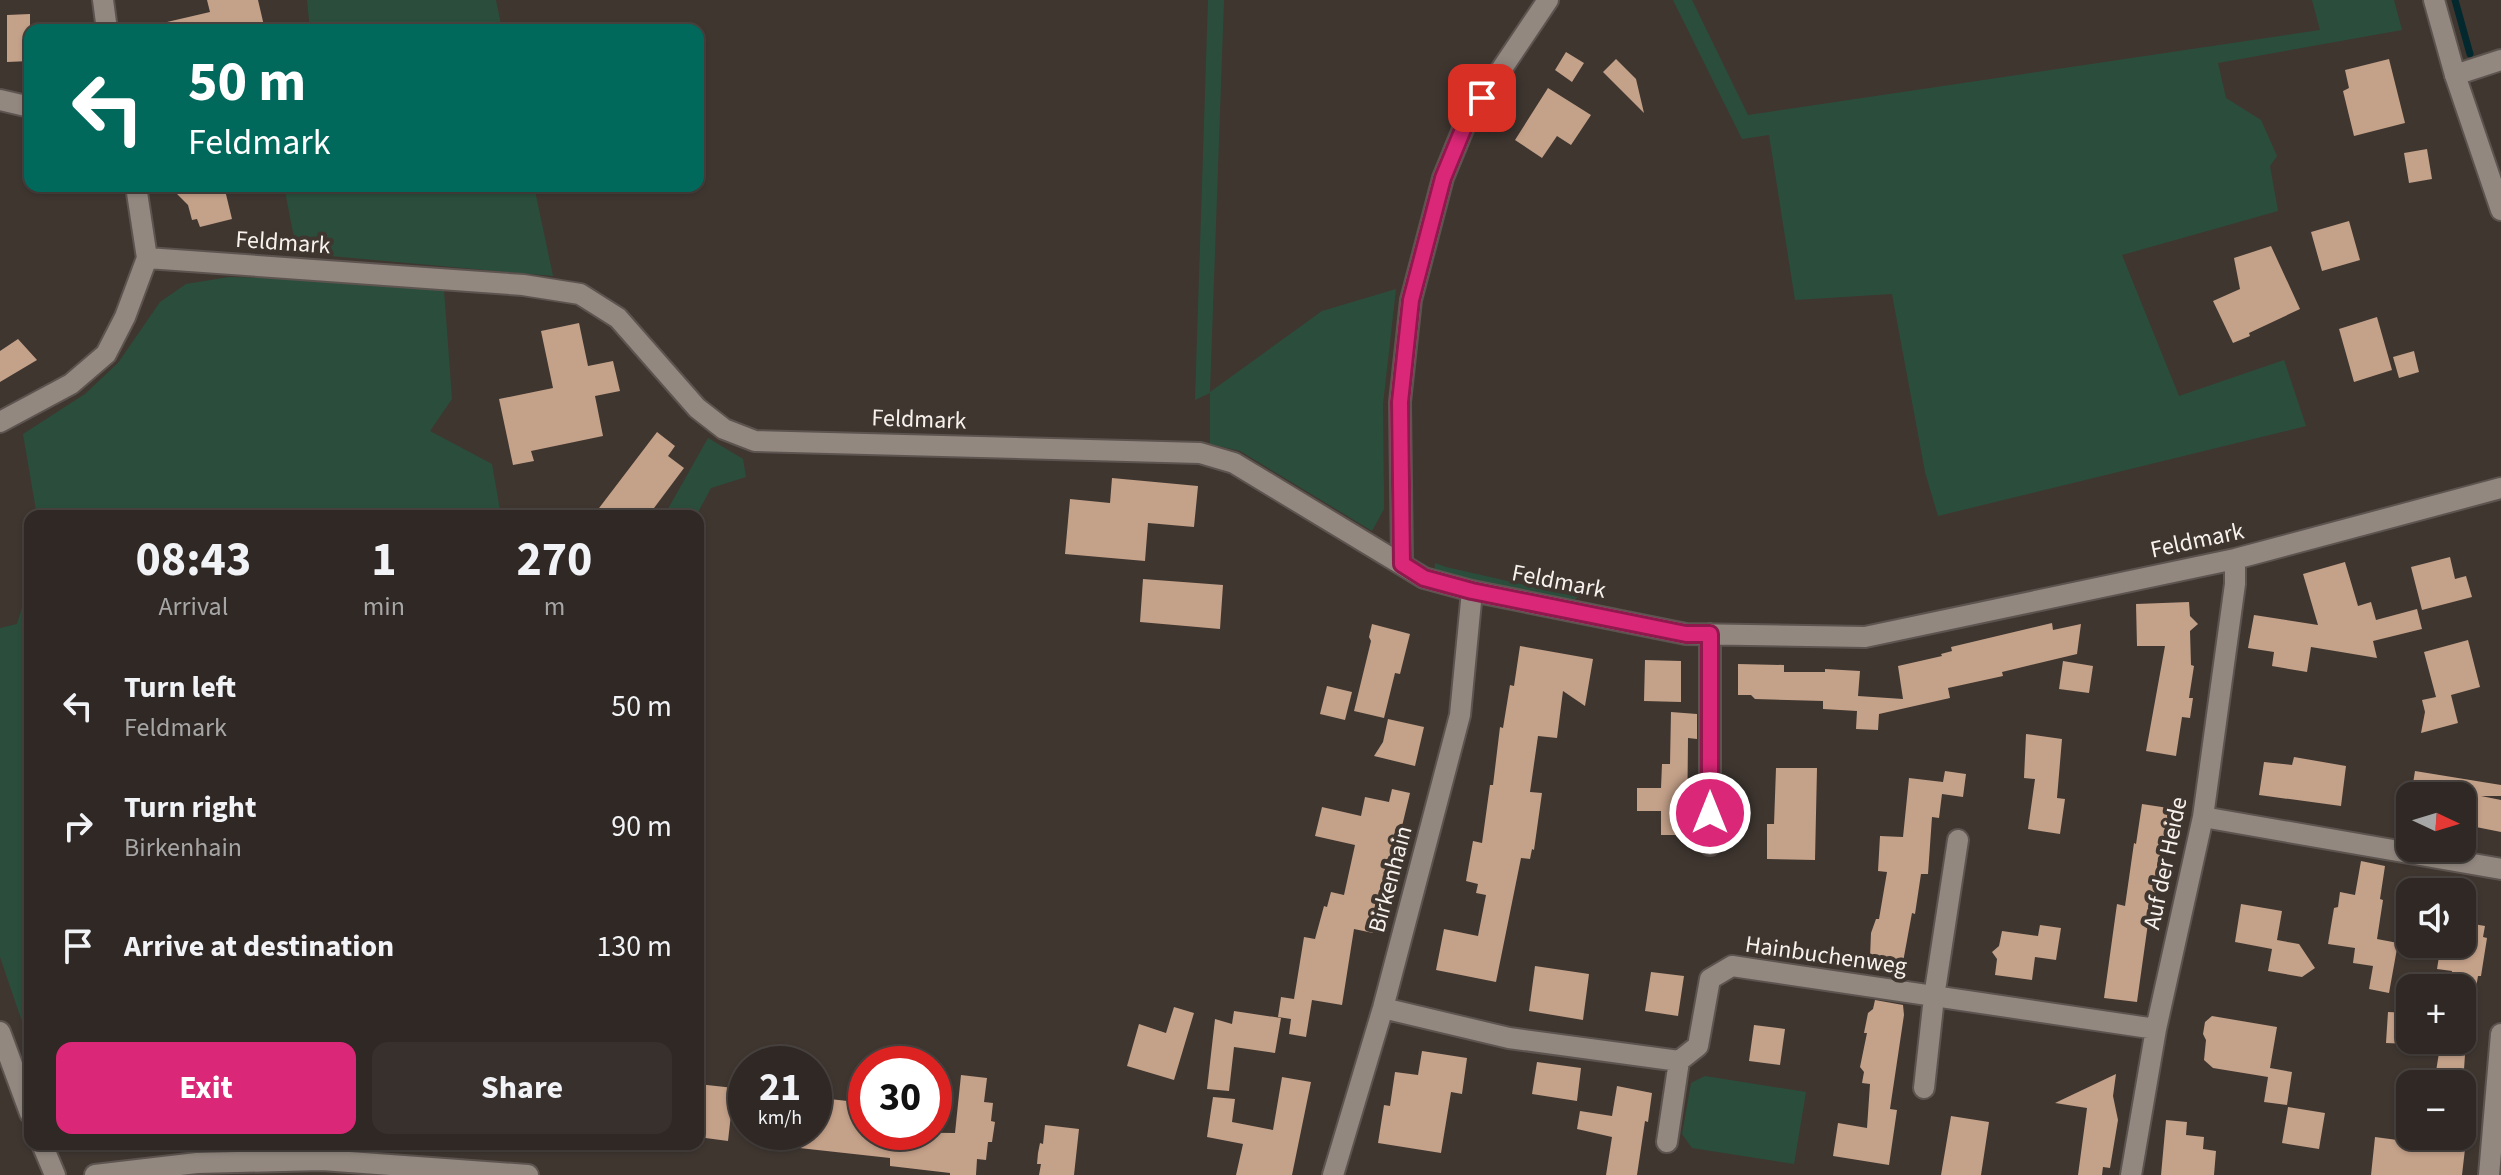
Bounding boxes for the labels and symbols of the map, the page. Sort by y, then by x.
pin [1448,64,1516,132]
street label: Feldmark [234,222,332,263]
street label: Feldmark [871,400,967,439]
street label: Feldmark [2147,513,2247,567]
street label: Feldmark [1509,555,1609,608]
position arrow [1668,771,1752,855]
north arrow [2396,782,2476,862]
street label: Auf der Heide [2134,794,2197,933]
street label: Birkenhain [1359,822,1421,936]
street label: Hainbuchenweg [1743,927,1909,984]
speed limit sign: 30 [848,1046,952,1150]

